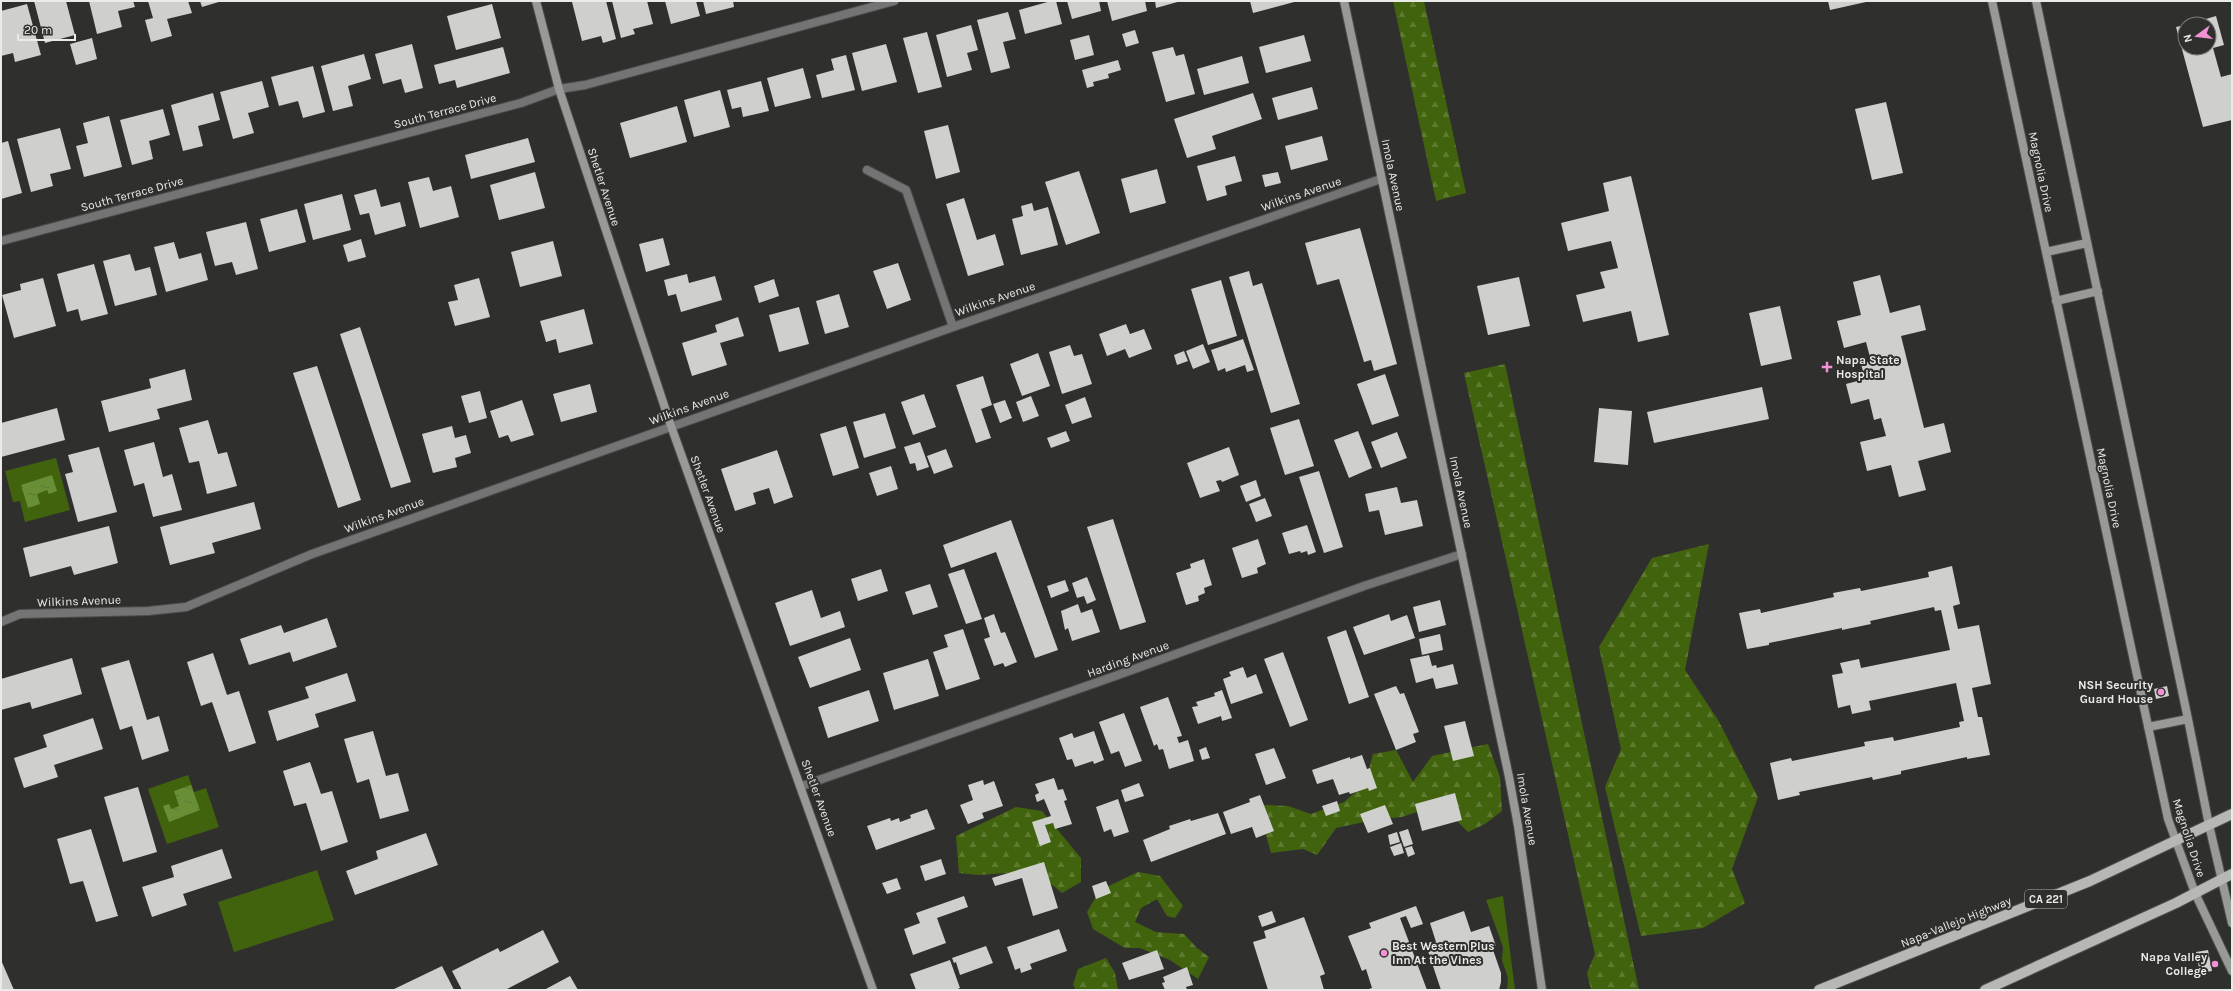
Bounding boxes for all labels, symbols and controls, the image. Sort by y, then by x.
scale bar [18,16,75,42]
north arrow [2177,16,2217,56]
text: 20 m [24,23,52,37]
text: N [2181,33,2195,44]
street label: South Terrace Drive [392,91,498,131]
street label: Magnolia Drive [2026,131,2056,213]
street label: Imola Avenue [1379,138,1407,212]
street label: Shetler Avenue [585,146,623,228]
street label: South Terrace Drive [79,174,185,214]
street label: Wilkins Avenue [1259,174,1343,214]
street label: Wilkins Avenue [953,279,1037,319]
place label: Napa State Hospital [1836,353,1900,381]
marker: Napa State Hospital [1821,361,1833,373]
street label: Wilkins Avenue [647,386,731,428]
street label: Magnolia Drive [2094,447,2124,529]
street label: Shetler Avenue [688,453,728,535]
street label: Imola Avenue [1447,455,1475,529]
street label: Wilkins Avenue [342,494,426,536]
street label: Wilkins Avenue [37,593,121,609]
street label: Harding Avenue [1085,638,1171,680]
place label: NSH Security Guard House [2078,678,2153,706]
marker: NSH Security Guard House [2156,687,2166,697]
street label: Shetler Avenue [799,757,839,839]
street label: Imola Avenue [1514,772,1540,846]
street label: Magnolia Drive [2170,797,2208,879]
road number: CA 221 [2025,890,2067,908]
street label: Napa-Vallejo Highway [1899,893,2014,951]
place label: Best Western Plus Inn At the Vines [1392,939,1495,967]
marker: Best Western Plus Inn At the Vines [1379,948,1389,958]
place label: Napa Valley College [2141,950,2207,978]
marker: Napa Valley College [2210,959,2220,969]

